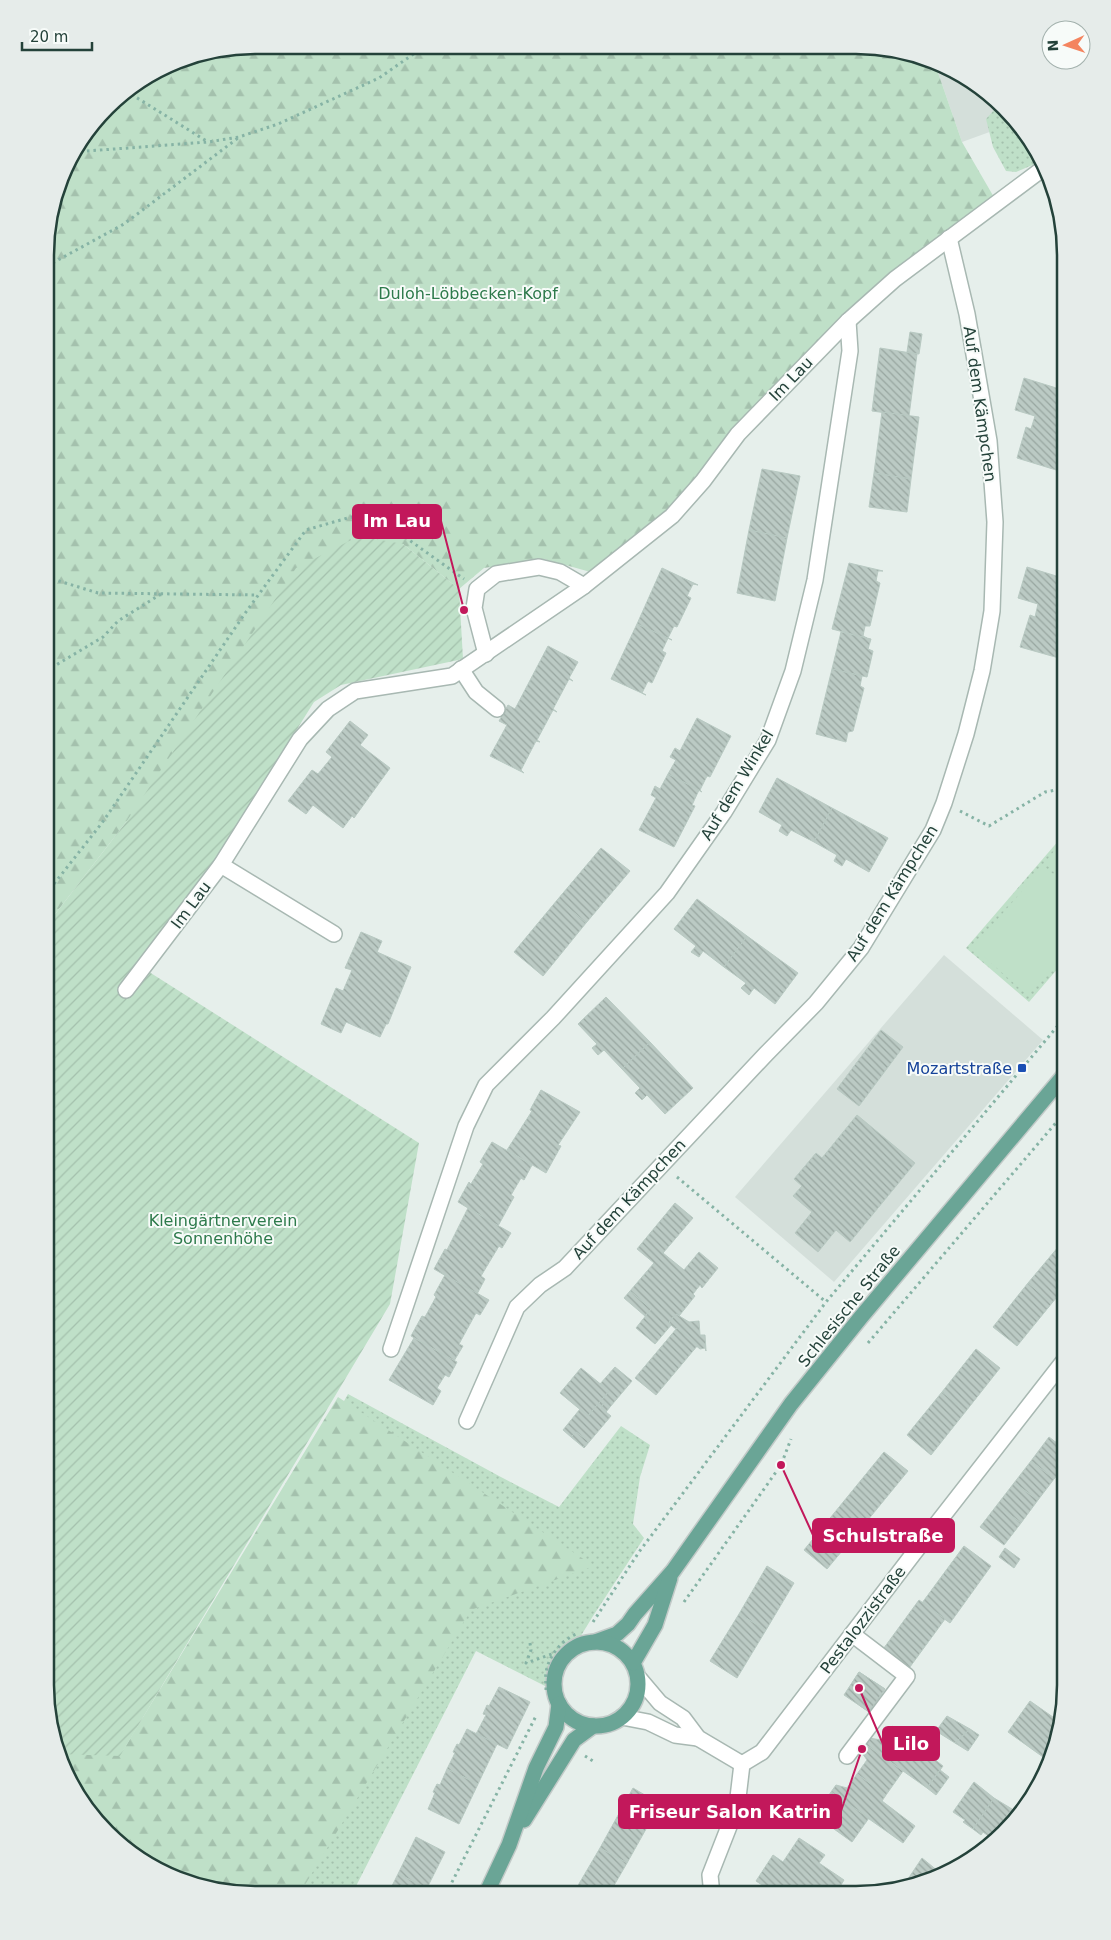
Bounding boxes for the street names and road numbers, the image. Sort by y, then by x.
street label: Auf dem Kämpchen [960,325,1000,483]
street label: Im Lau [765,353,817,405]
street label: Auf dem Winkel [697,726,777,844]
street label: Auf dem Kämpchen [842,821,942,965]
street label: Im Lau [167,878,215,932]
street label: Auf dem Kämpchen [568,1135,690,1263]
street label: Schlesische Straße [794,1241,904,1371]
street label: Pestalozzistraße [816,1562,910,1678]

